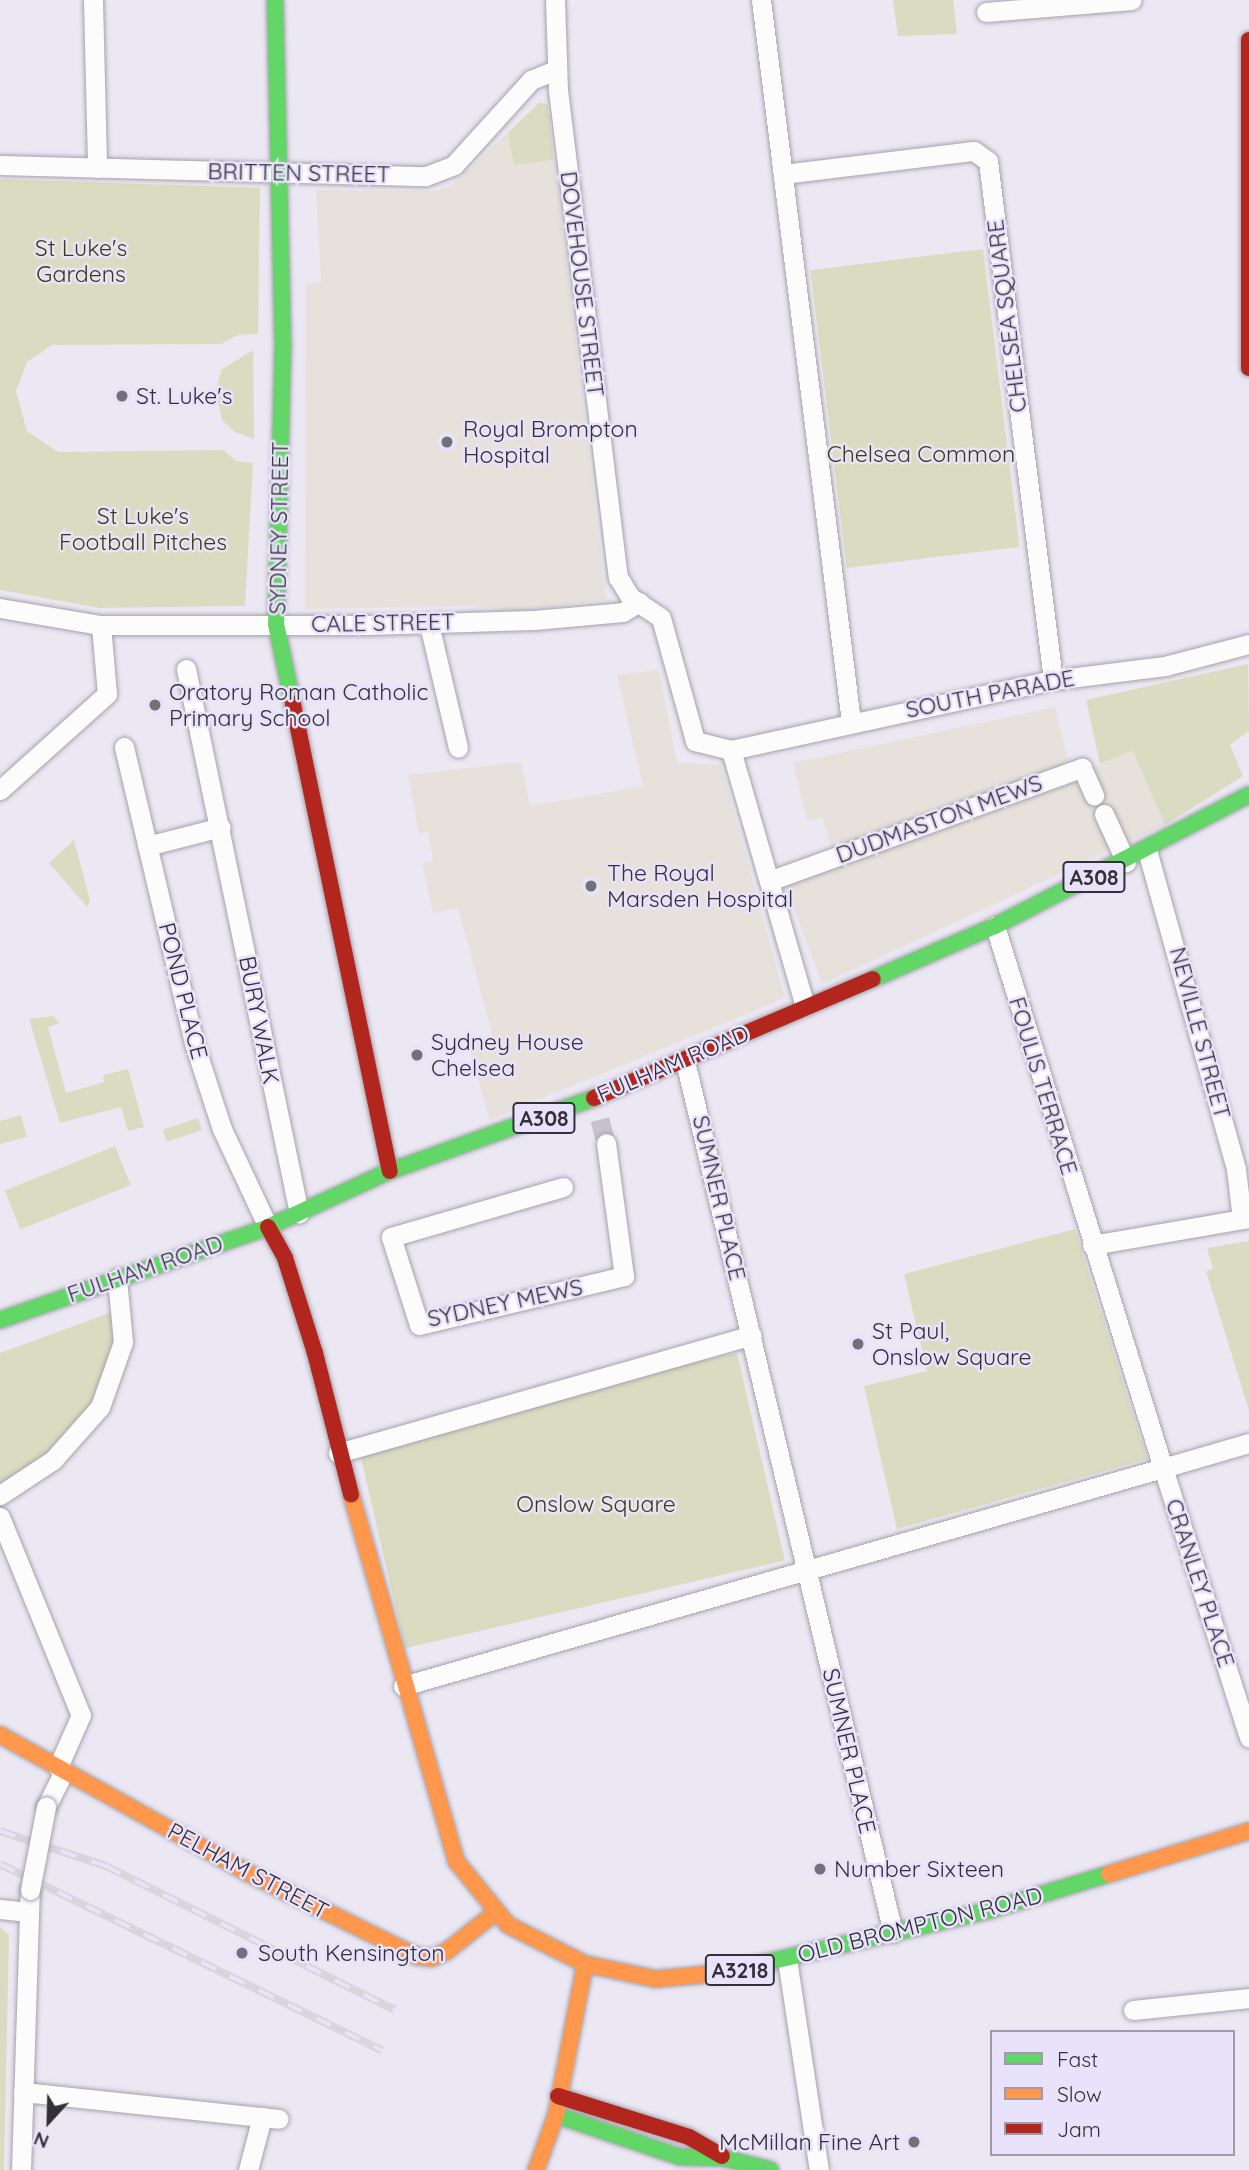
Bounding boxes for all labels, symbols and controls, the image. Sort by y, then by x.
street label: BRITTEN STREET [207,158,391,188]
street label: DOVEHOUSE STREET [554,170,610,398]
street label: CHELSEA SQUARE [981,218,1033,414]
park label: St Luke's Gardens [35,234,127,288]
place label: St. Luke's [136,382,233,410]
marker: St. Luke's [114,388,130,404]
place label: Royal Brompton Hospital [463,415,638,469]
marker: Royal Brompton Hospital [437,432,457,452]
park label: Chelsea Common [827,440,1015,468]
street label: SYDNEY STREET [264,441,294,615]
park label: St Luke's Football Pitches [59,502,227,556]
street label: CALE STREET [311,608,455,638]
street label: SOUTH PARADE [903,664,1077,724]
place label: Oratory Roman Catholic Primary School [169,678,428,732]
marker: Oratory Roman Catholic Primary School [147,697,163,713]
street label: DUDMASTON MEWS [832,769,1046,869]
place label: The Royal Marsden Hospital [607,859,793,913]
road number: A308 [1061,860,1127,894]
marker: The Royal Marsden Hospital [581,876,601,896]
street label: POND PLACE [153,920,213,1062]
street label: NEVILLE STREET [1164,944,1236,1122]
street label: BURY WALK [233,954,285,1086]
street label: FOULIS TERRACE [1003,994,1083,1178]
street label: FULHAM ROAD [593,1020,753,1108]
place label: Sydney House Chelsea [431,1028,584,1082]
marker: Sydney House Chelsea [409,1047,425,1063]
road number: A308 [511,1100,577,1136]
street label: SUMNER PLACE [687,1113,751,1283]
street label: FULHAM ROAD [64,1230,226,1308]
street label: SYDNEY MEWS [425,1273,585,1333]
place label: St Paul, Onslow Square [872,1317,1031,1371]
marker: St Paul, Onslow Square [850,1336,866,1352]
park label: Onslow Square [516,1490,676,1518]
street label: CRANLEY PLACE [1160,1495,1240,1671]
street label: SUMNER PLACE [817,1666,881,1836]
street label: PELHAM STREET [163,1817,333,1925]
place label: Number Sixteen [834,1855,1004,1883]
marker: Number Sixteen [812,1861,828,1877]
street label: OLD BROMPTON ROAD [795,1881,1045,1969]
place label: South Kensington [258,1939,445,1967]
marker: South Kensington [232,1943,252,1963]
road number: A3218 [703,1952,777,1988]
legend [990,2030,1235,2156]
text: Fast [1057,2046,1098,2072]
text: Slow [1057,2081,1102,2107]
north arrow [14,2086,84,2156]
text: Jam [1057,2116,1101,2142]
text: N [30,2127,52,2154]
place label: McMillan Fine Art [719,2128,900,2156]
marker: McMillan Fine Art [906,2134,922,2150]

